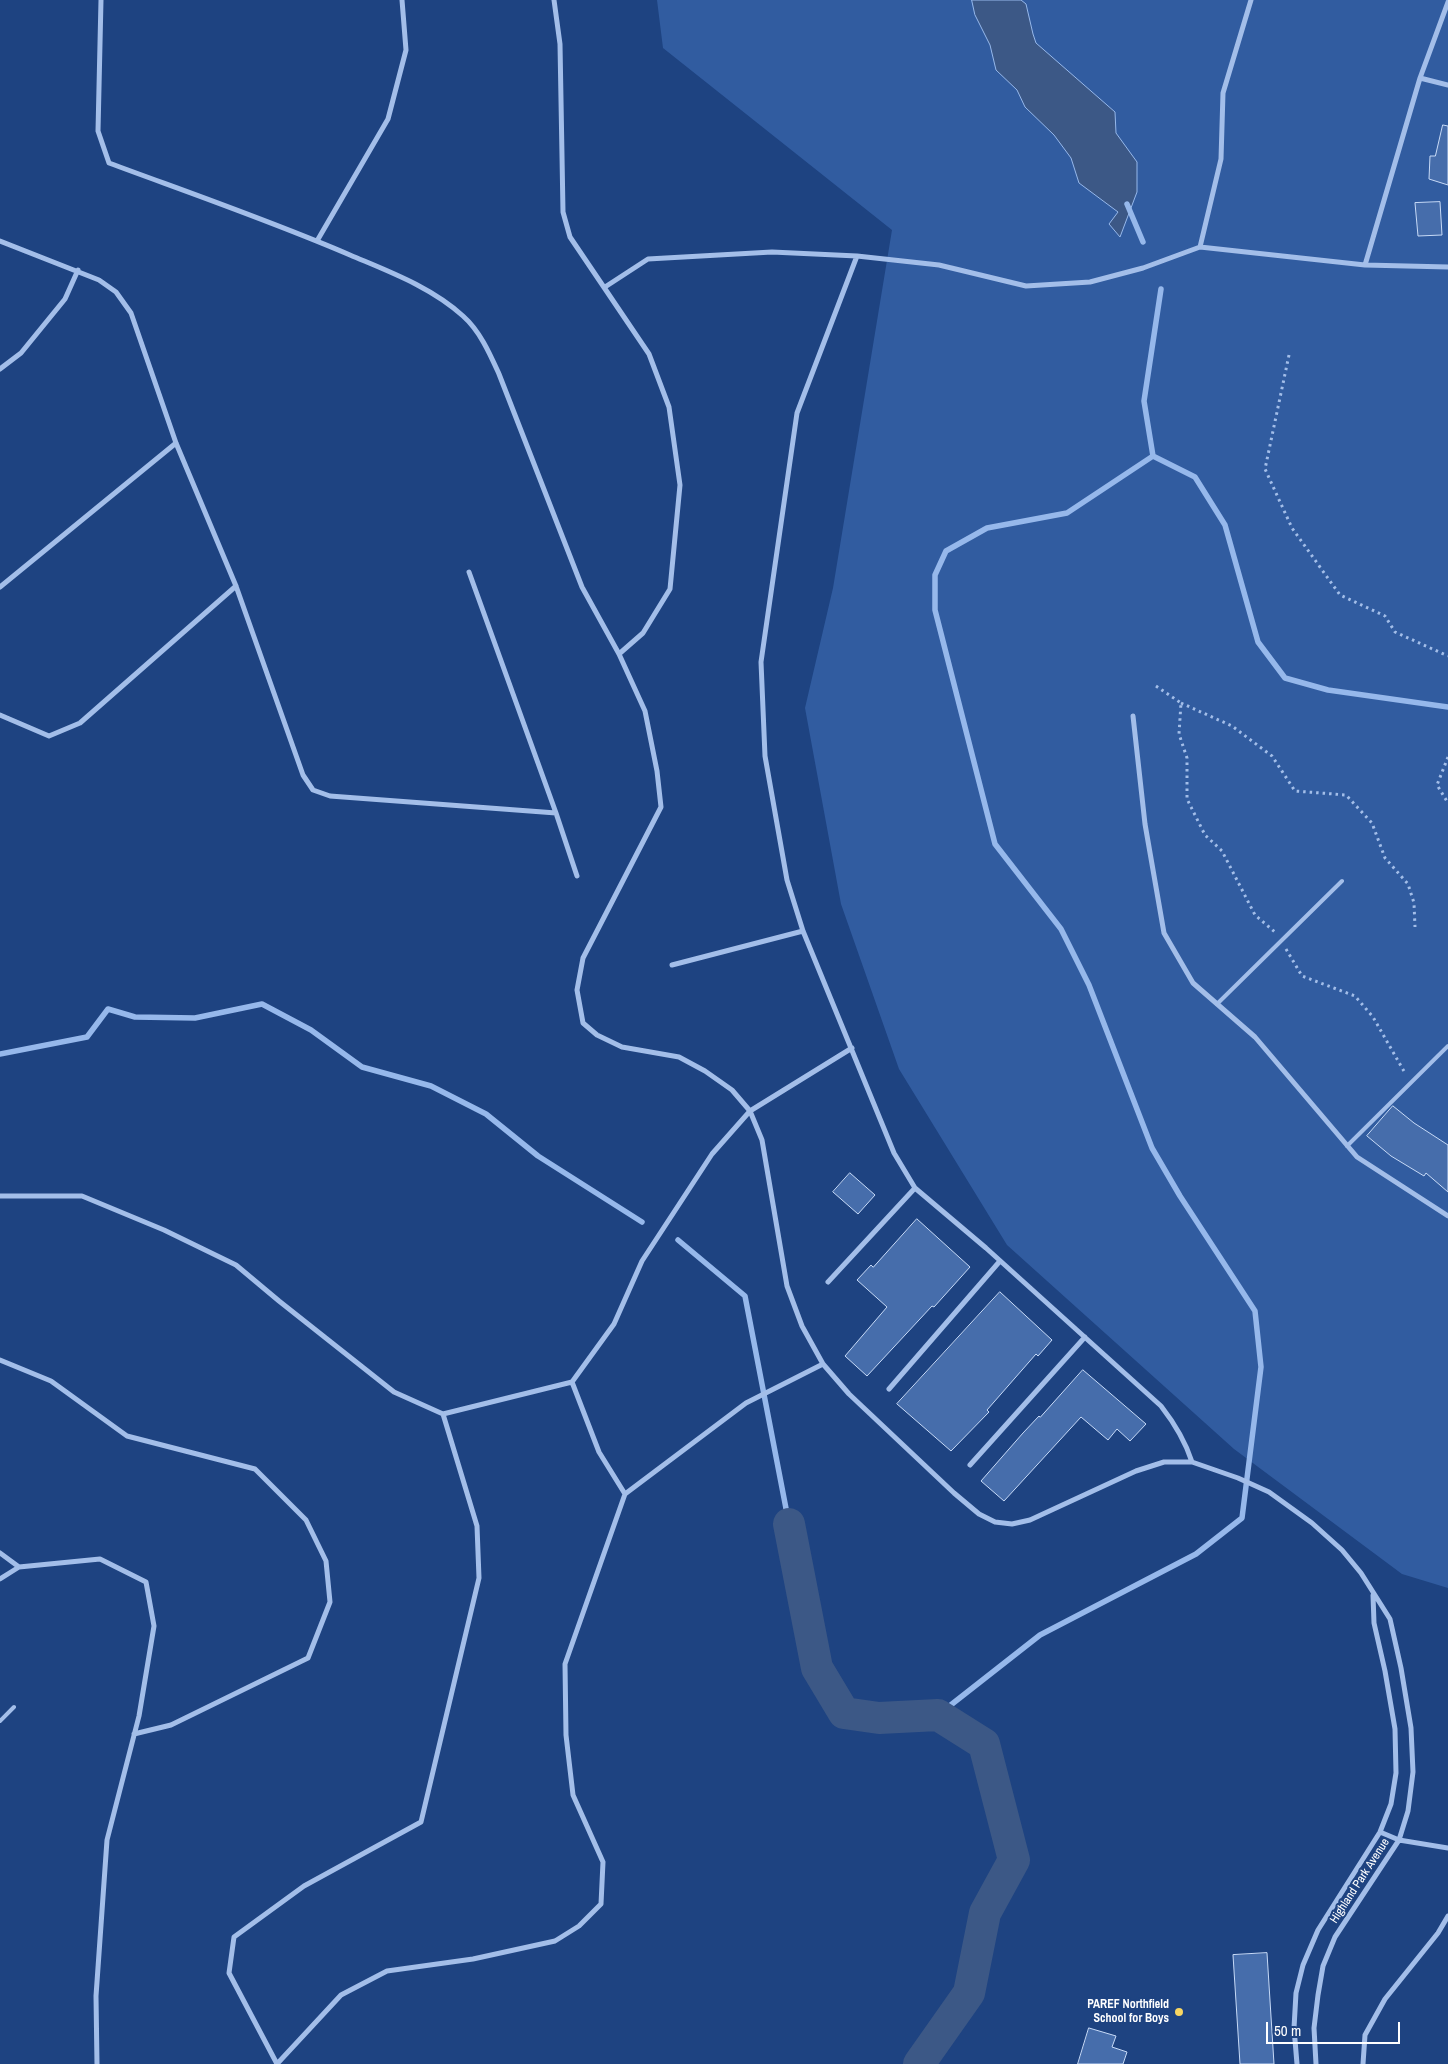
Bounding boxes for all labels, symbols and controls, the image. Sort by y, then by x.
street label: Highland Park Avenue [1327,1836,1393,1926]
place label: PAREF Northfield School for Boys [1087,1998,1169,2026]
marker: PAREF Northfield School for Boys [1173,2006,1185,2018]
scale bar [1268,2012,1402,2044]
text: 50 m [1274,2020,1301,2041]

